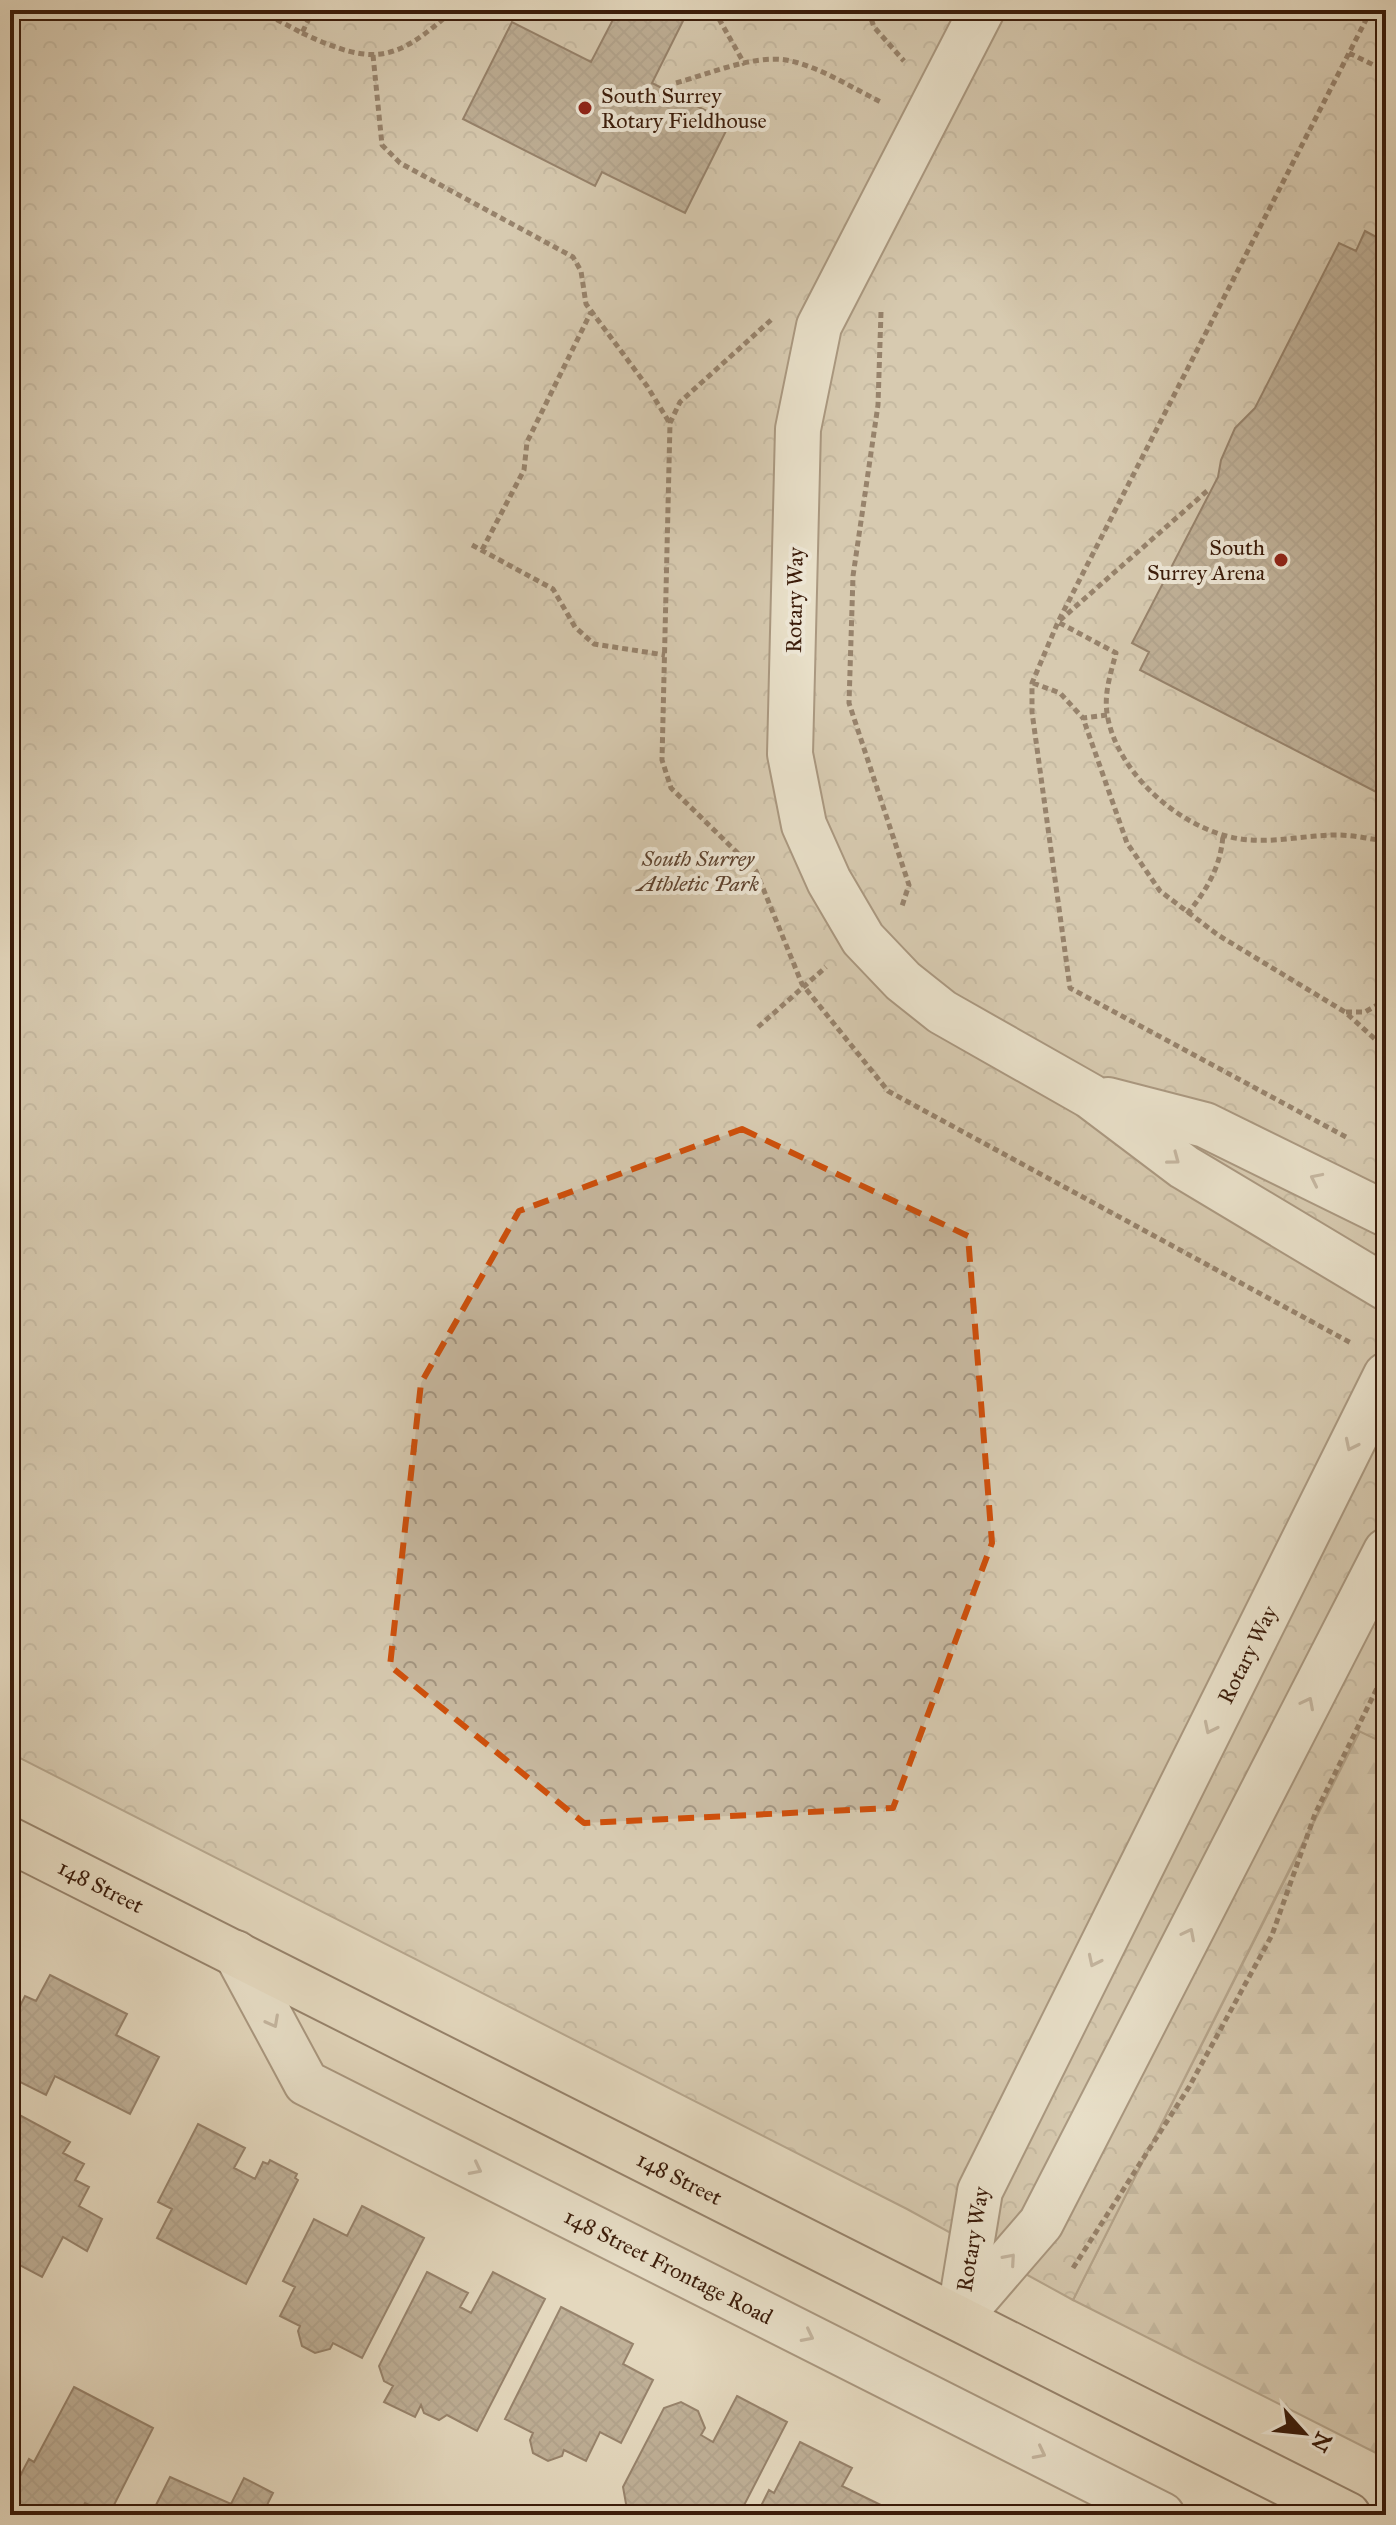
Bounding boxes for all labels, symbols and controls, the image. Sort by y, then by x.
place label: South Surrey Rotary Fieldhouse [601,82,767,134]
marker: South Surrey Rotary Fieldhouse [576,99,594,117]
place label: South Surrey Arena [1147,534,1266,586]
street label: Rotary Way [780,546,809,653]
marker: South Surrey Arena [1272,551,1290,569]
park label: South Surrey Athletic Park [635,845,759,897]
one-way arrow [1166,1150,1180,1164]
one-way arrow [1310,1173,1324,1189]
one-way arrow [1345,1437,1361,1452]
street label: Rotary Way [1212,1601,1283,1708]
one-way arrow [1298,1697,1314,1711]
one-way arrow [1205,1720,1220,1735]
street label: 148 Street [54,1854,148,1919]
one-way arrow [1180,1928,1195,1943]
one-way arrow [1089,1952,1104,1967]
one-way arrow [263,2013,279,2027]
street label: 148 Street [632,2145,727,2211]
one-way arrow [467,2159,482,2174]
street label: Rotary Way [951,2184,995,2294]
street label: 148 Street Frontage Road [560,2203,777,2330]
one-way arrow [1000,2254,1015,2268]
one-way arrow [800,2327,815,2342]
north arrow [1264,2393,1344,2473]
text: N [1305,2427,1338,2457]
one-way arrow [1032,2444,1047,2459]

